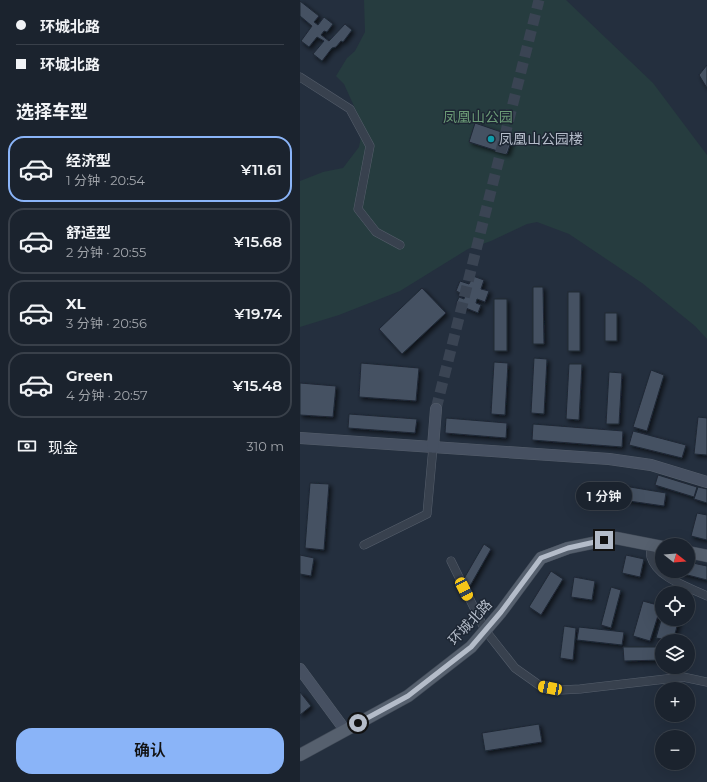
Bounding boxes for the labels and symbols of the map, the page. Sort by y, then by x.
park label: 凤凰山公园 [443,108,513,126]
place label: 凤凰山公园楼 [499,130,583,148]
marker: 凤凰山公园楼 [486,134,496,144]
callout: 1 分钟 [576,482,632,510]
route end [595,531,613,549]
north arrow [655,538,695,578]
car [453,576,475,602]
street label: 环城北路 [444,595,496,649]
car [537,680,563,696]
route start [349,714,367,732]

